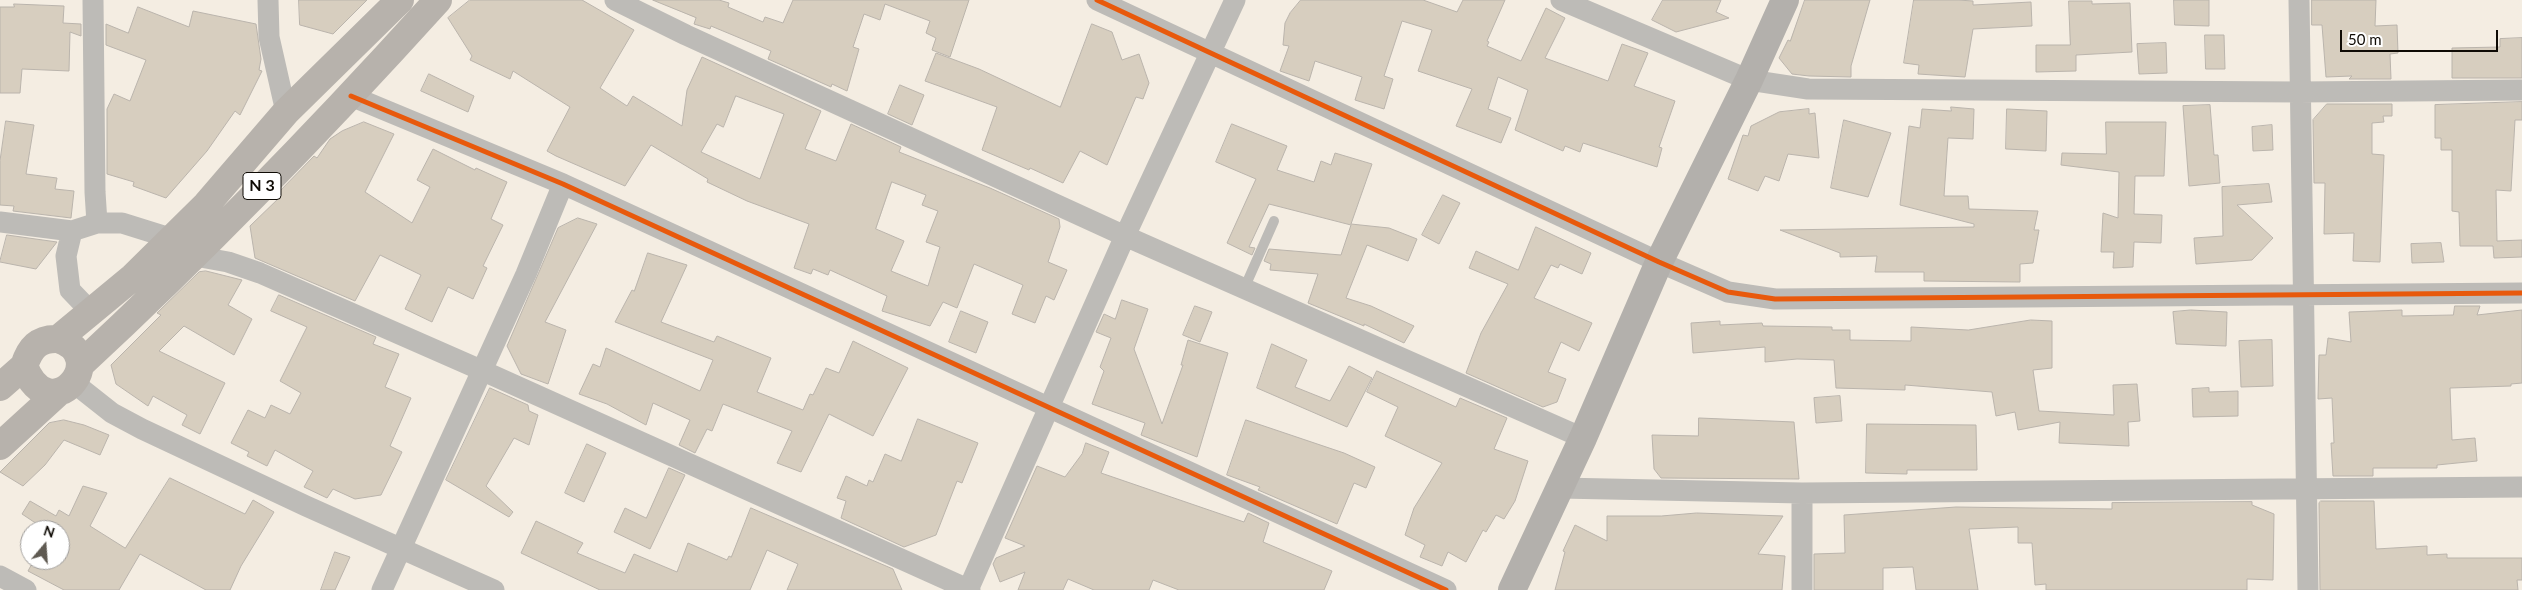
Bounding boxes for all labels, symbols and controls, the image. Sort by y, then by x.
scale bar [2342,20,2500,52]
text: 50 m [2348,30,2382,48]
road number: N 3 [243,172,281,200]
north arrow [20,520,70,570]
text: N [42,521,57,541]

